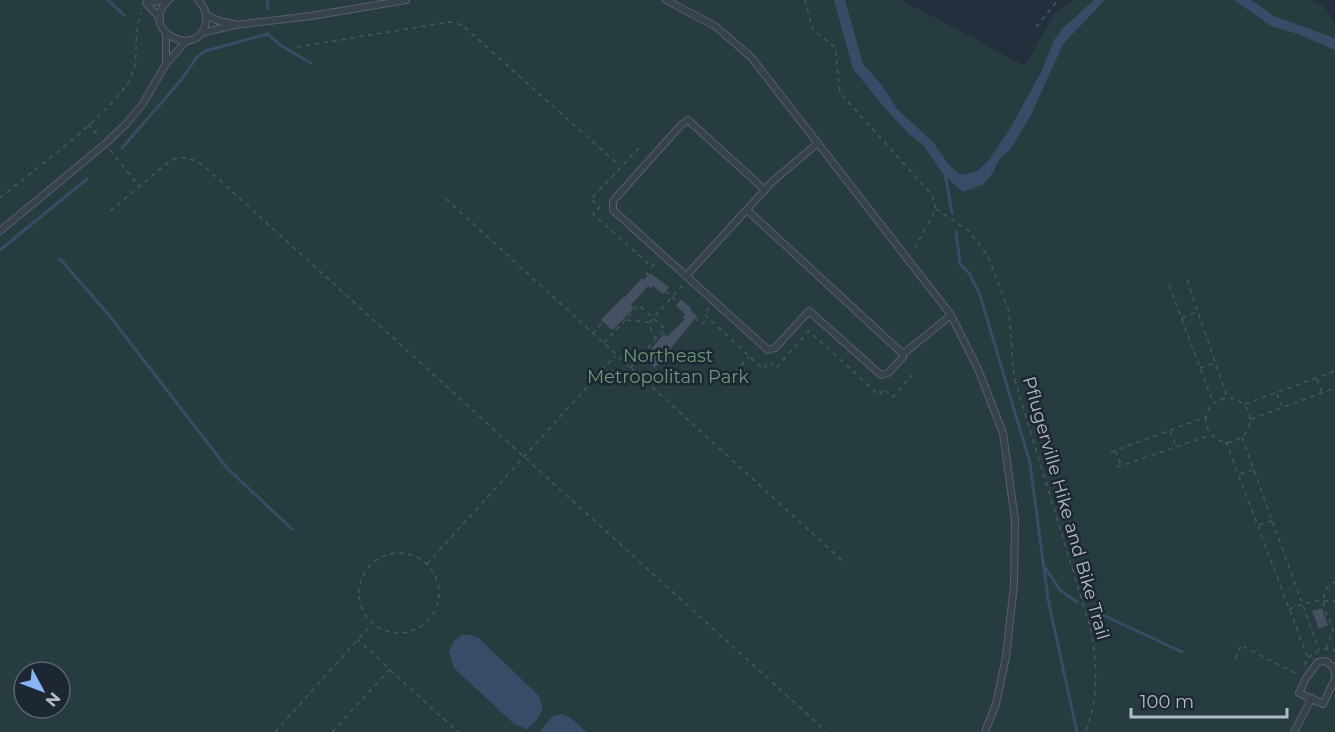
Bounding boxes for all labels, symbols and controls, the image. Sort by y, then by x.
park label: Northeast Metropolitan Park [587,345,749,388]
street label: Pflugerville Hike and Bike Trail [1018,374,1114,642]
north arrow [12,660,72,720]
scale bar [1131,681,1287,719]
text: N [42,688,64,711]
text: 100 m [1140,691,1194,713]

